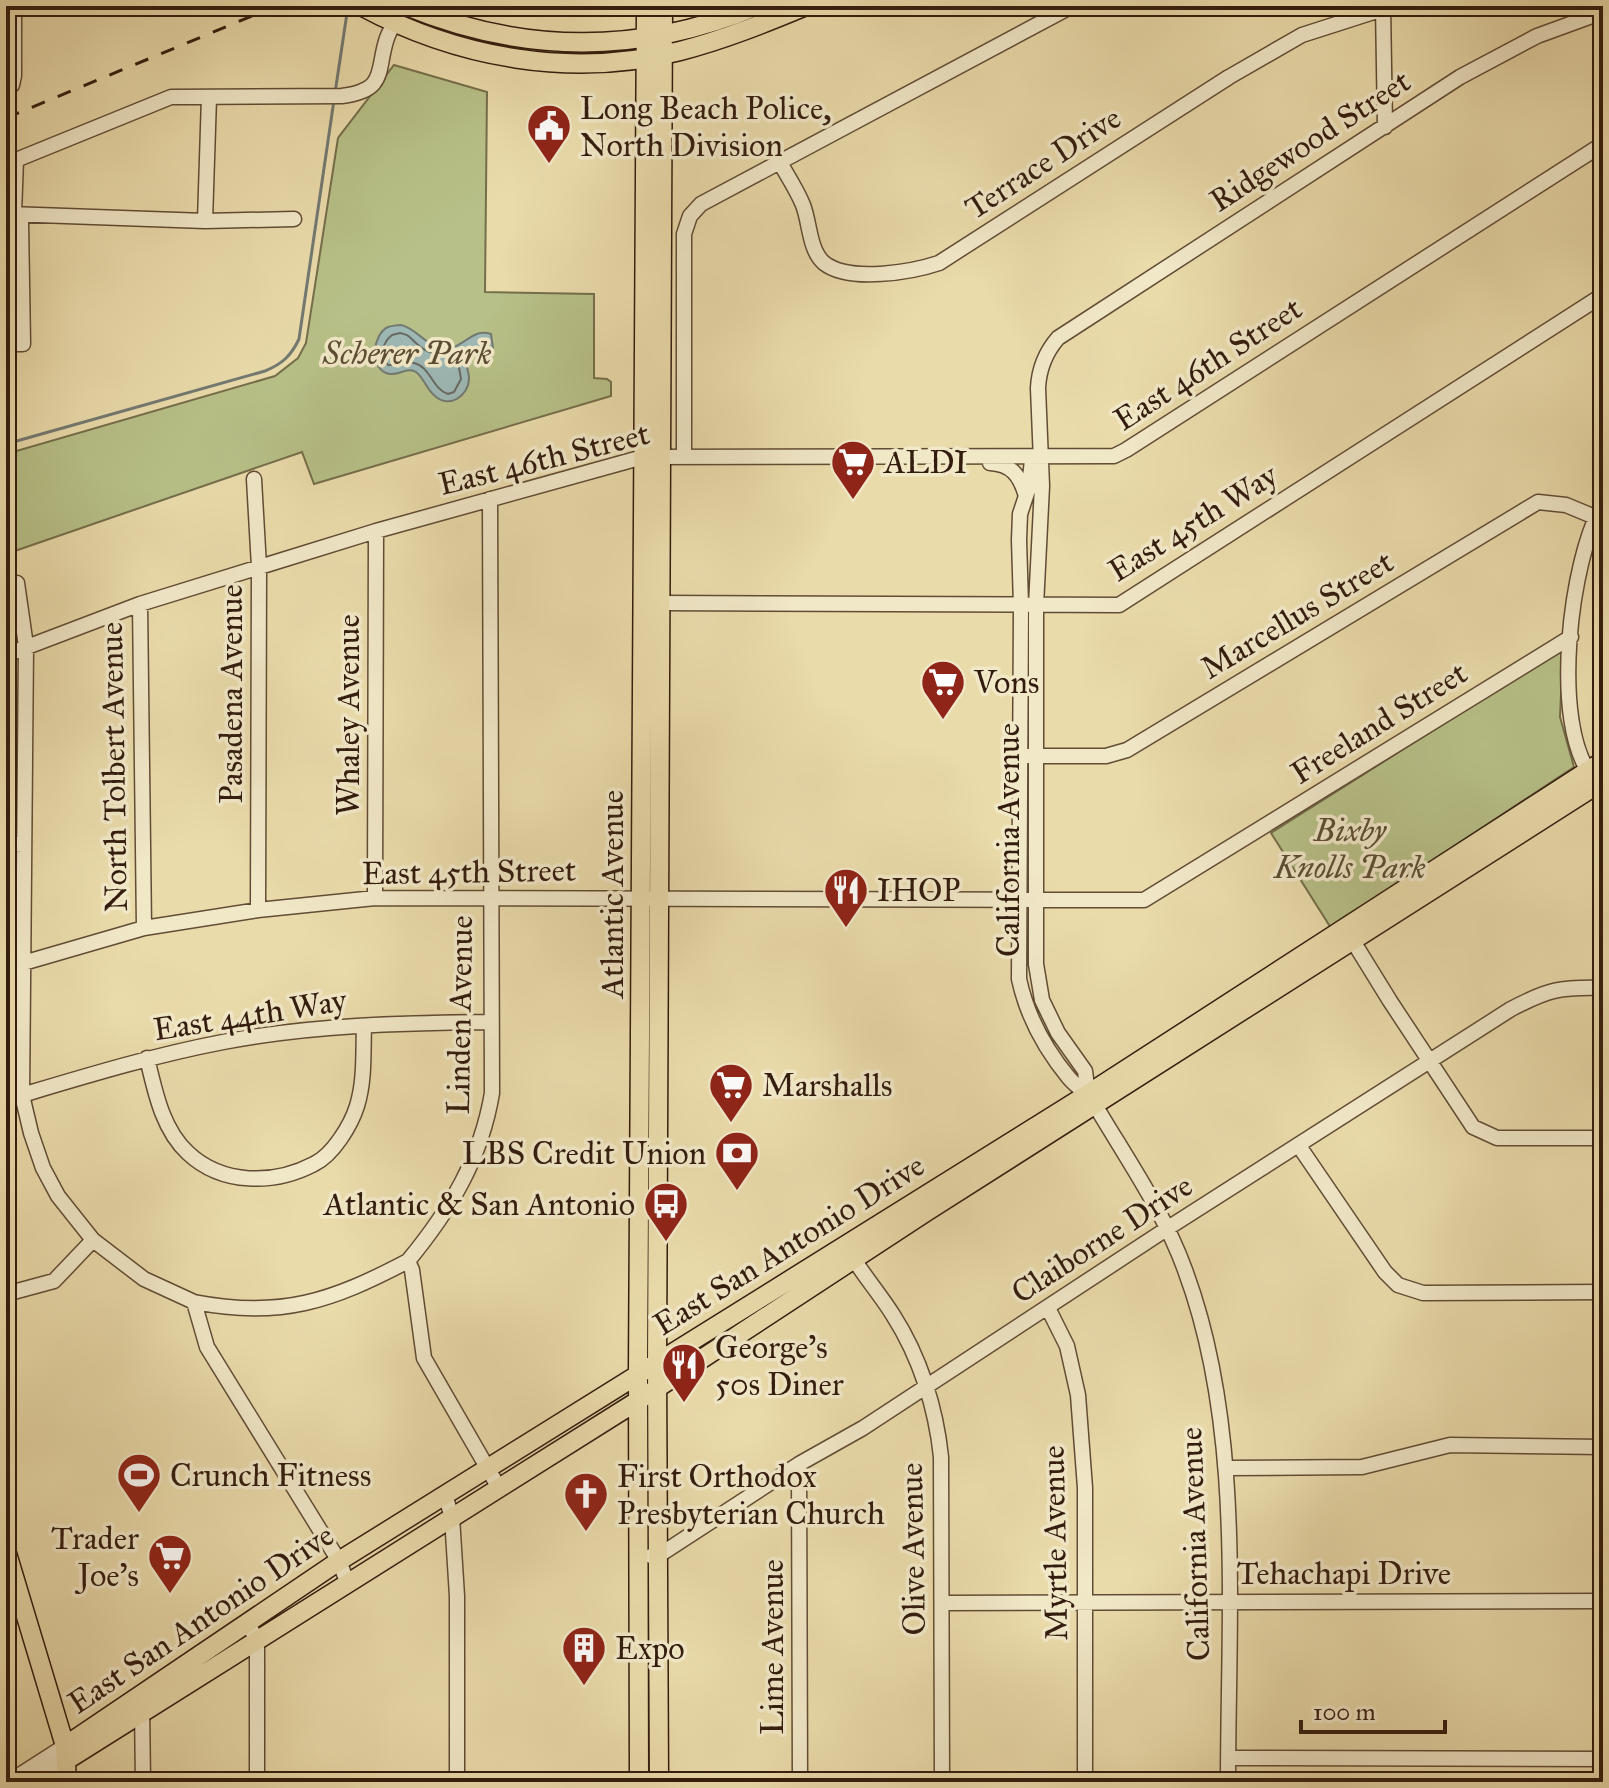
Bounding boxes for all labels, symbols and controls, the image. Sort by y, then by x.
street label: Ridgewood Street [1202,62,1418,220]
place label: Long Beach Police, North Division [580,89,832,165]
street label: Terrace Drive [958,98,1128,228]
public building icon: Long Beach Police, North Division [525,102,573,165]
street label: East 46th Street [1107,289,1309,439]
park label: Scherer Park [322,334,491,373]
street label: East 46th Street [434,414,654,504]
supermarket icon: ALDI [829,438,877,501]
place label: ALDI [882,443,968,482]
street label: East 45th Way [1101,455,1286,590]
street label: Marcellus Street [1194,542,1400,688]
street label: Pasadena Avenue [212,584,251,804]
street label: Whaley Avenue [329,614,368,816]
street label: North Tolbert Avenue [92,622,136,912]
street label: Freeland Street [1284,653,1474,793]
supermarket icon: Vons [919,658,967,721]
place label: Vons [973,663,1039,702]
street label: California Avenue [989,723,1028,957]
street label: Atlantic Avenue [593,790,632,1000]
park label: Bixby Knolls Park [1272,811,1426,887]
street label: East 45th Street [361,851,577,893]
restaurant icon: IHOP [822,866,870,929]
place label: IHOP [877,871,960,910]
street label: Linden Avenue [439,915,481,1115]
street label: East 44th Way [151,980,350,1050]
supermarket icon: Marshalls [707,1061,755,1124]
place label: Marshalls [762,1066,892,1105]
bank icon: LBS Credit Union [713,1129,761,1192]
place label: LBS Credit Union [462,1134,706,1173]
street label: East San Antonio Drive [646,1146,932,1344]
street label: Claiborne Drive [1004,1166,1200,1312]
bus stop icon: Atlantic & San Antonio [642,1180,690,1243]
place label: Atlantic & San Antonio [322,1185,635,1224]
place label: George's 50s Diner [715,1328,844,1404]
restaurant icon: George's 50s Diner [660,1341,708,1404]
street label: California Avenue [1171,1426,1219,1662]
street label: Myrtle Avenue [1034,1445,1076,1641]
sports icon: Crunch Fitness [115,1451,163,1514]
place label: Crunch Fitness [170,1456,371,1495]
place label: First Orthodox Presbyterian Church [617,1457,885,1533]
street label: Olive Avenue [892,1462,934,1636]
church icon: First Orthodox Presbyterian Church [562,1470,610,1533]
street label: East San Antonio Drive [61,1516,341,1722]
place label: Trader Joe's [51,1519,139,1595]
supermarket icon: Trader Joe's [146,1532,194,1595]
street label: Tehachapi Drive [1237,1554,1451,1593]
street label: Lime Avenue [753,1559,792,1735]
building icon: Expo [560,1624,608,1687]
place label: Expo [615,1629,685,1668]
scale bar [1301,1684,1445,1734]
text: 100 m [1313,1697,1376,1727]

